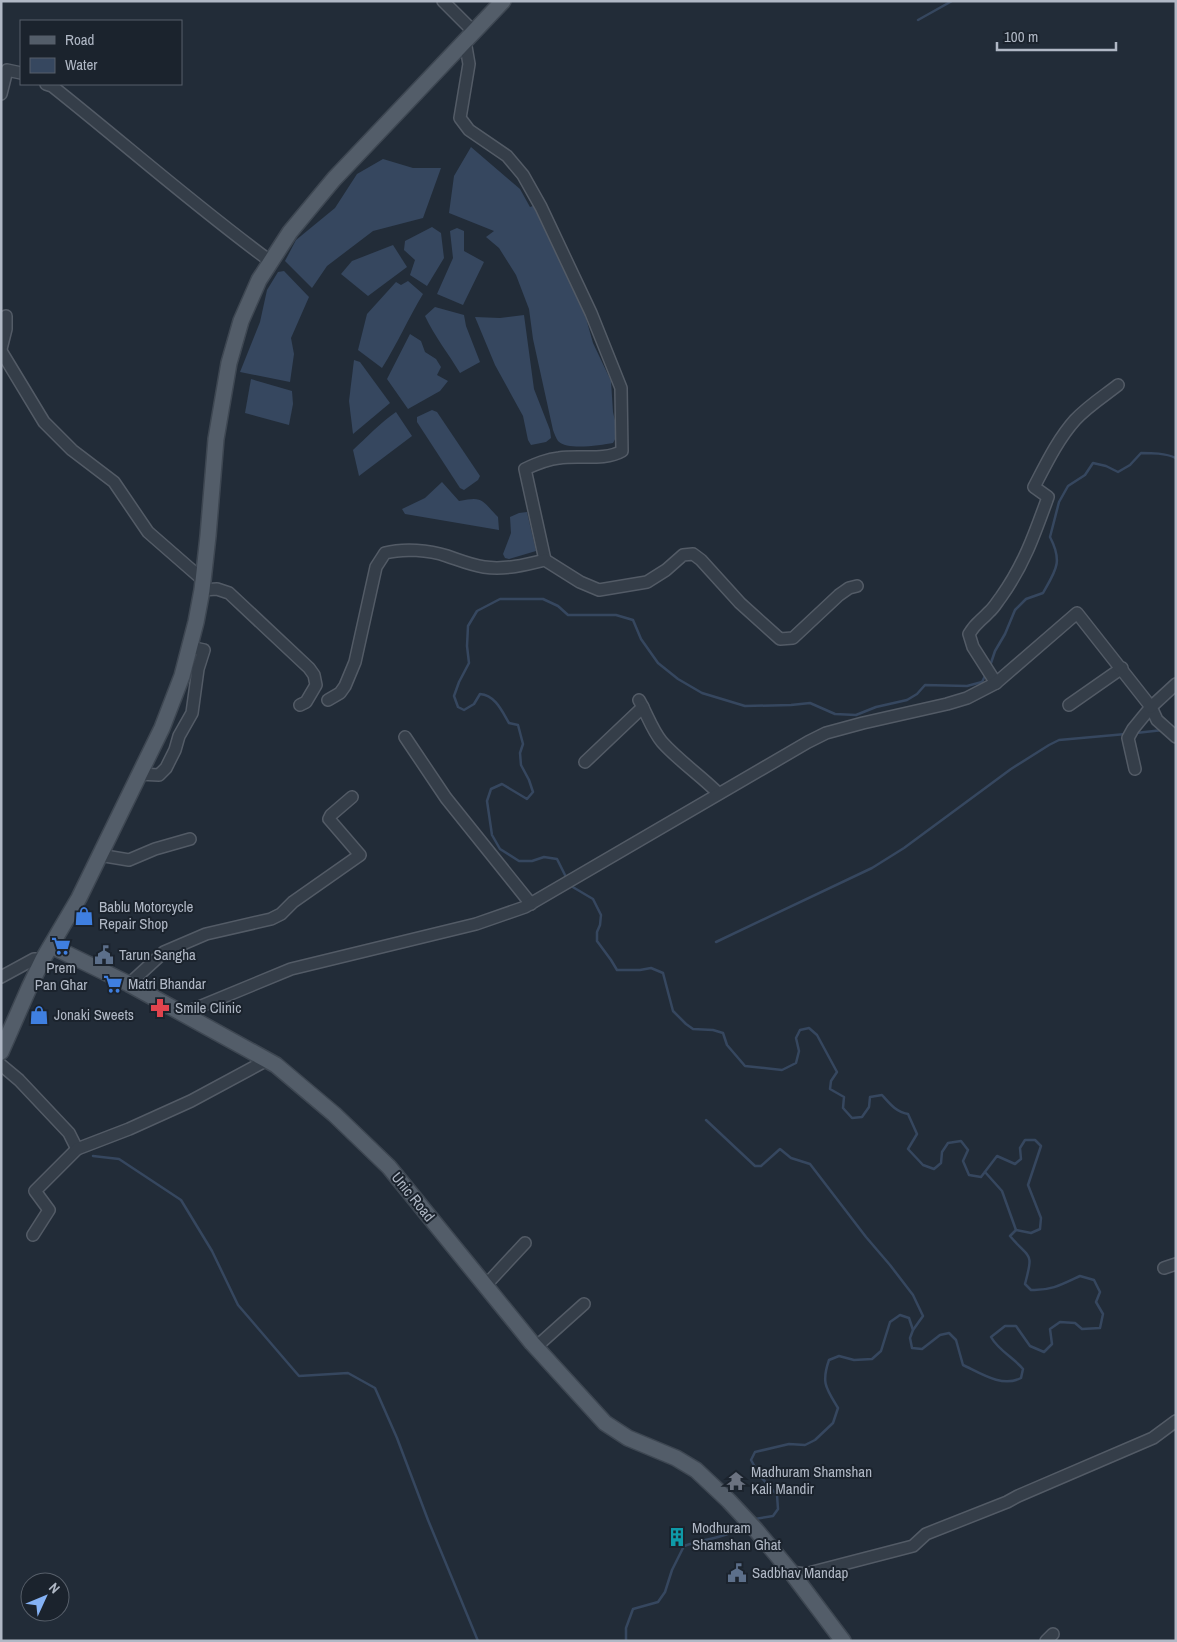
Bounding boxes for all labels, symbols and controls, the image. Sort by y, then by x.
legend [20,20,182,85]
scale bar [997,20,1116,52]
text: 100 m [1004,26,1038,47]
text: Road [65,29,94,50]
text: Water [65,54,97,75]
place label: Bablu Motorcycle Repair Shop [99,896,193,934]
shop icon: Bablu Motorcycle Repair Shop [73,905,95,927]
supermarket icon: Prem Pan Ghar [50,935,72,957]
public building icon: Tarun Sangha [93,944,115,966]
place label: Tarun Sangha [119,944,196,965]
place label: Prem Pan Ghar [35,957,87,995]
supermarket icon: Matri Bhandar [102,973,124,995]
place label: Matri Bhandar [128,973,206,994]
pharmacy icon: Smile Clinic [149,997,171,1019]
place label: Smile Clinic [175,997,241,1018]
shop icon: Jonaki Sweets [28,1004,50,1026]
place label: Jonaki Sweets [54,1004,134,1025]
street label: Unic Road [387,1167,440,1226]
place label: Madhuram Shamshan Kali Mandir [751,1461,872,1499]
temple icon: Madhuram Shamshan Kali Mandir [725,1470,747,1492]
place label: Modhuram Shamshan Ghat [692,1517,781,1555]
building icon: Modhuram Shamshan Ghat [666,1526,688,1548]
public building icon: Sadbhav Mandap [726,1562,748,1584]
place label: Sadbhav Mandap [752,1562,849,1583]
north arrow [20,1572,70,1622]
text: N [45,1579,64,1597]

